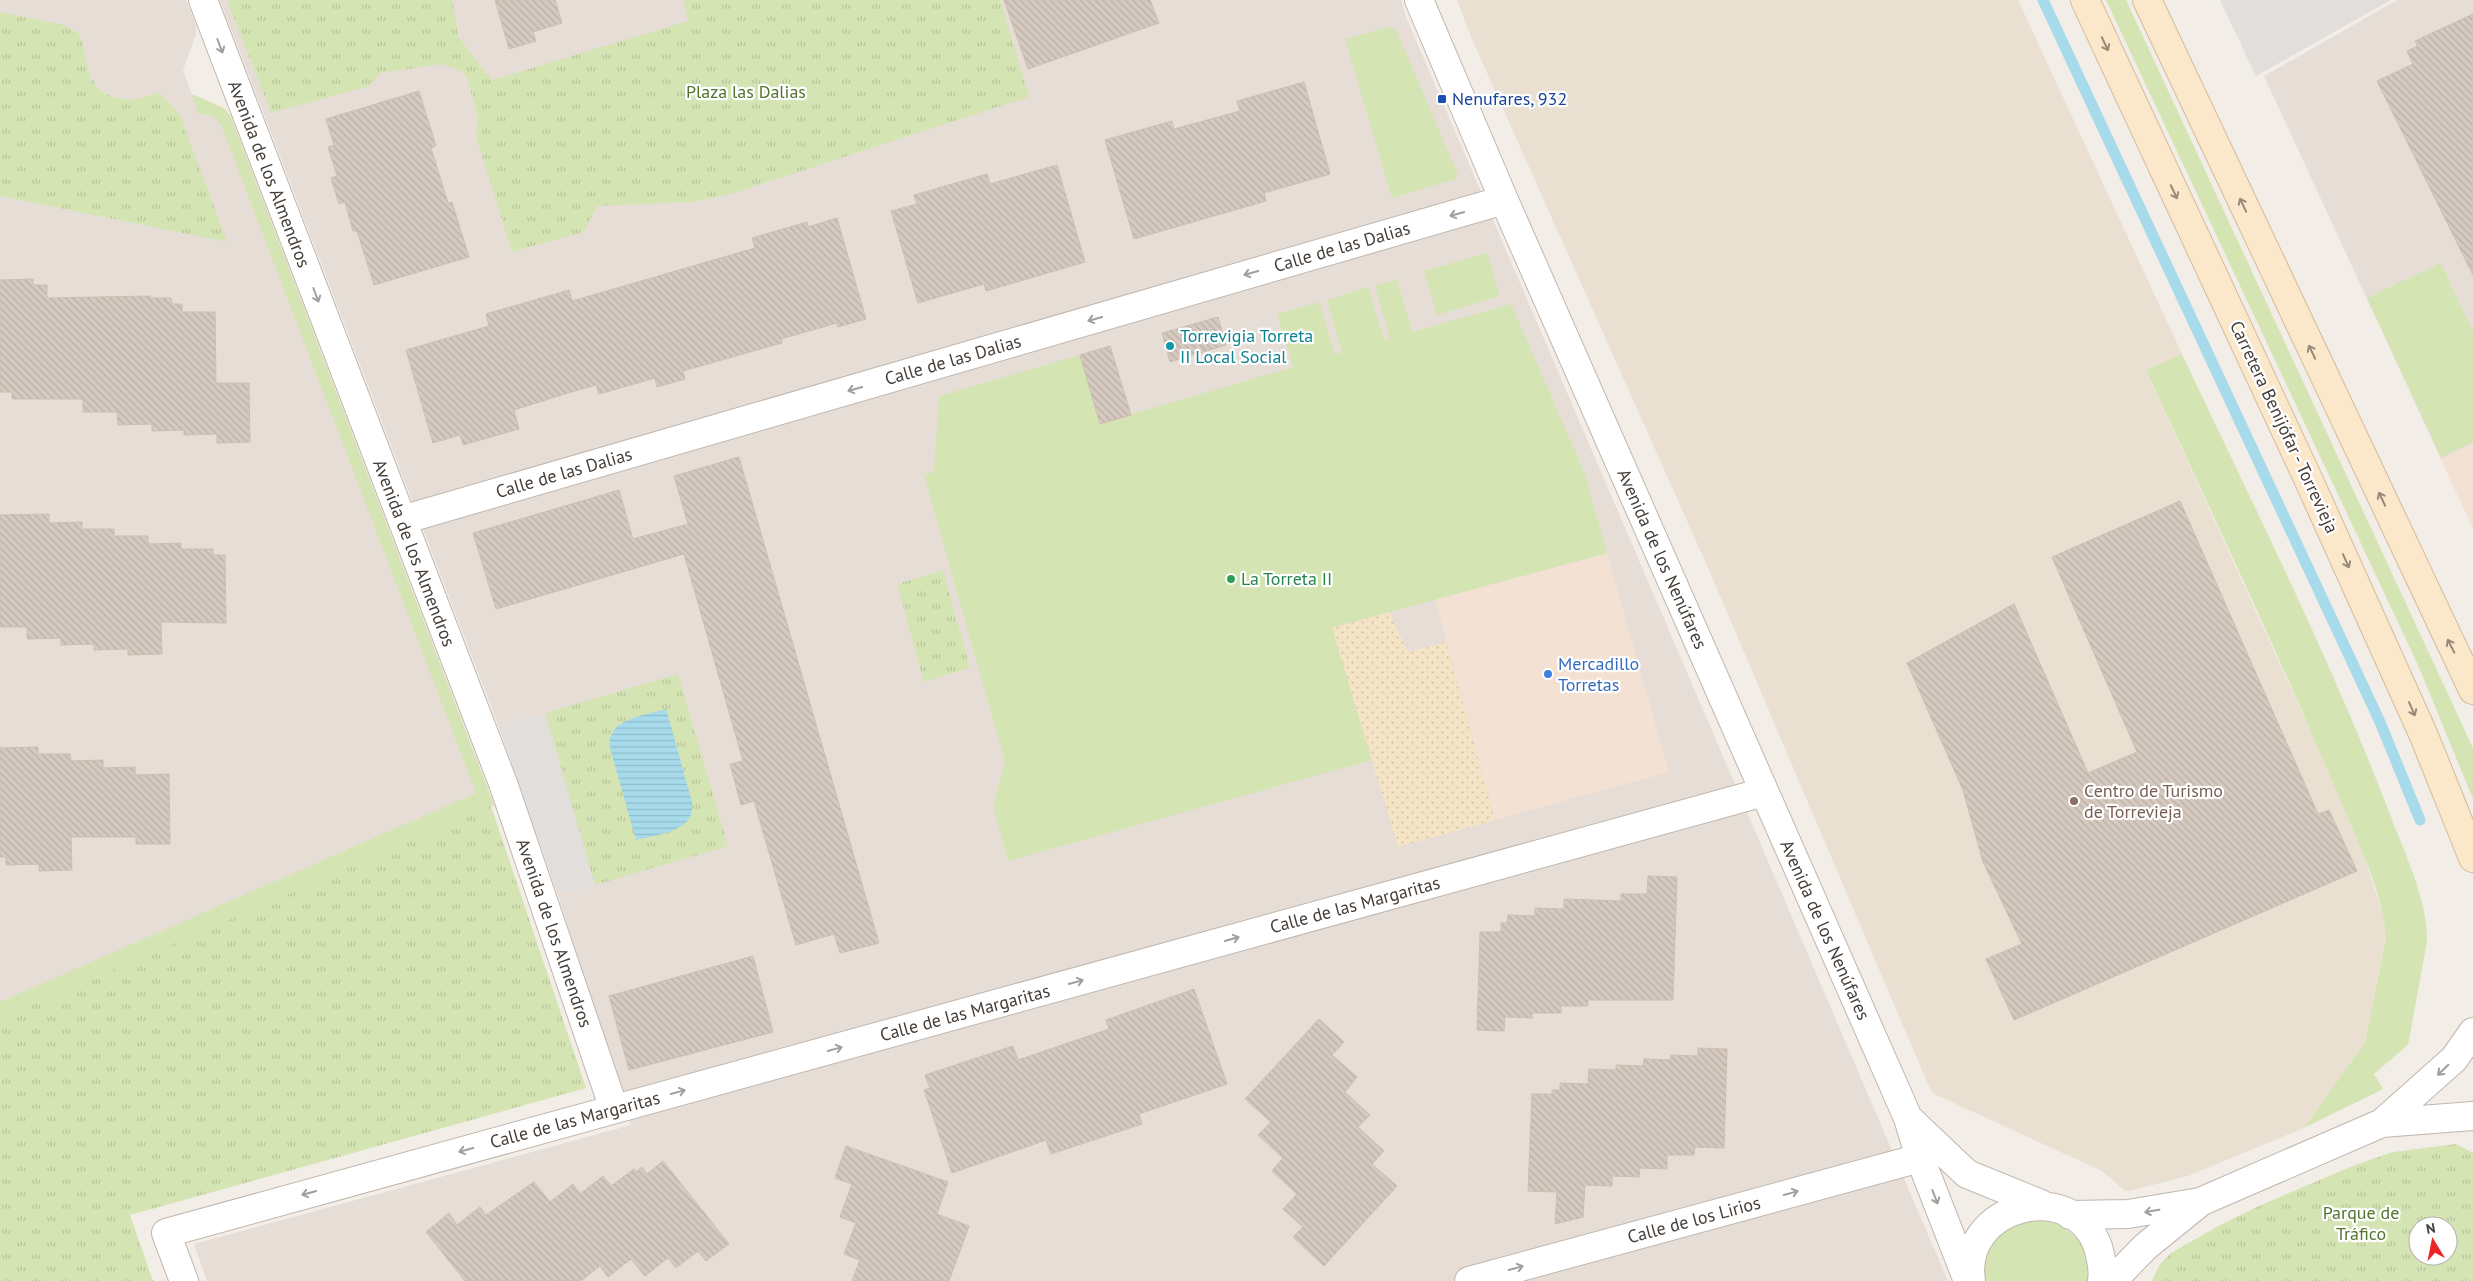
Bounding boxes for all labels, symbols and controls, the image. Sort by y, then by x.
one-way arrow [2101,36,2111,51]
one-way arrow [216,37,225,53]
street label: Avenida de los Almendros [223,77,316,271]
park label: Plaza las Dalias [686,80,806,103]
place label: Nenufares, 932 [1452,87,1567,110]
marker: Nenufares, 932 [1436,93,1448,105]
one-way arrow [2170,184,2179,199]
one-way arrow [2237,198,2247,213]
one-way arrow [1450,209,1466,219]
street label: Calle de las Dalias [1271,216,1413,277]
one-way arrow [1243,269,1259,279]
one-way arrow [312,287,321,303]
one-way arrow [1087,314,1103,324]
street label: Carretera Benijófar - Torrevieja [2225,317,2344,537]
place label: Torrevigia Torreta II Local Social [1180,324,1313,368]
street label: Calle de las Dalias [882,329,1024,390]
marker: Torrevigia Torreta II Local Social [1164,340,1176,352]
one-way arrow [2307,345,2316,360]
one-way arrow [847,384,863,394]
street label: Calle de las Dalias [493,442,635,503]
street label: Avenida de los Almendros [368,456,461,650]
street label: Avenida de los Nenúfares [1612,465,1713,652]
one-way arrow [2376,492,2386,507]
one-way arrow [2341,553,2351,568]
place label: La Torreta II [1241,567,1332,590]
marker: La Torreta II [1225,573,1237,585]
one-way arrow [2446,639,2455,654]
place label: Mercadillo Torretas [1558,652,1639,696]
marker: Mercadillo Torretas [1542,668,1554,680]
one-way arrow [2408,701,2418,716]
place label: Centro de Turismo de Torrevieja [2084,779,2223,823]
marker: Centro de Turismo de Torrevieja [2068,795,2080,807]
street label: Avenida de los Almendros [511,835,598,1030]
street label: Avenida de los Nenúfares [1775,836,1876,1023]
street label: Calle de las Margaritas [1267,871,1442,938]
one-way arrow [1224,933,1240,943]
one-way arrow [1067,977,1083,986]
street label: Calle de las Margaritas [877,979,1052,1046]
one-way arrow [826,1043,842,1053]
one-way arrow [2436,1064,2449,1076]
street label: Calle de las Margaritas [487,1086,662,1153]
one-way arrow [670,1086,686,1096]
one-way arrow [458,1146,474,1155]
one-way arrow [1783,1188,1799,1198]
one-way arrow [302,1189,318,1198]
one-way arrow [1931,1189,1940,1204]
street label: Calle de los Lirios [1625,1191,1763,1248]
park label: Parque de Tráfico [2323,1201,2399,1245]
one-way arrow [2144,1206,2160,1216]
north arrow [2408,1216,2458,1266]
text: N [2425,1219,2437,1238]
one-way arrow [1508,1263,1524,1273]

